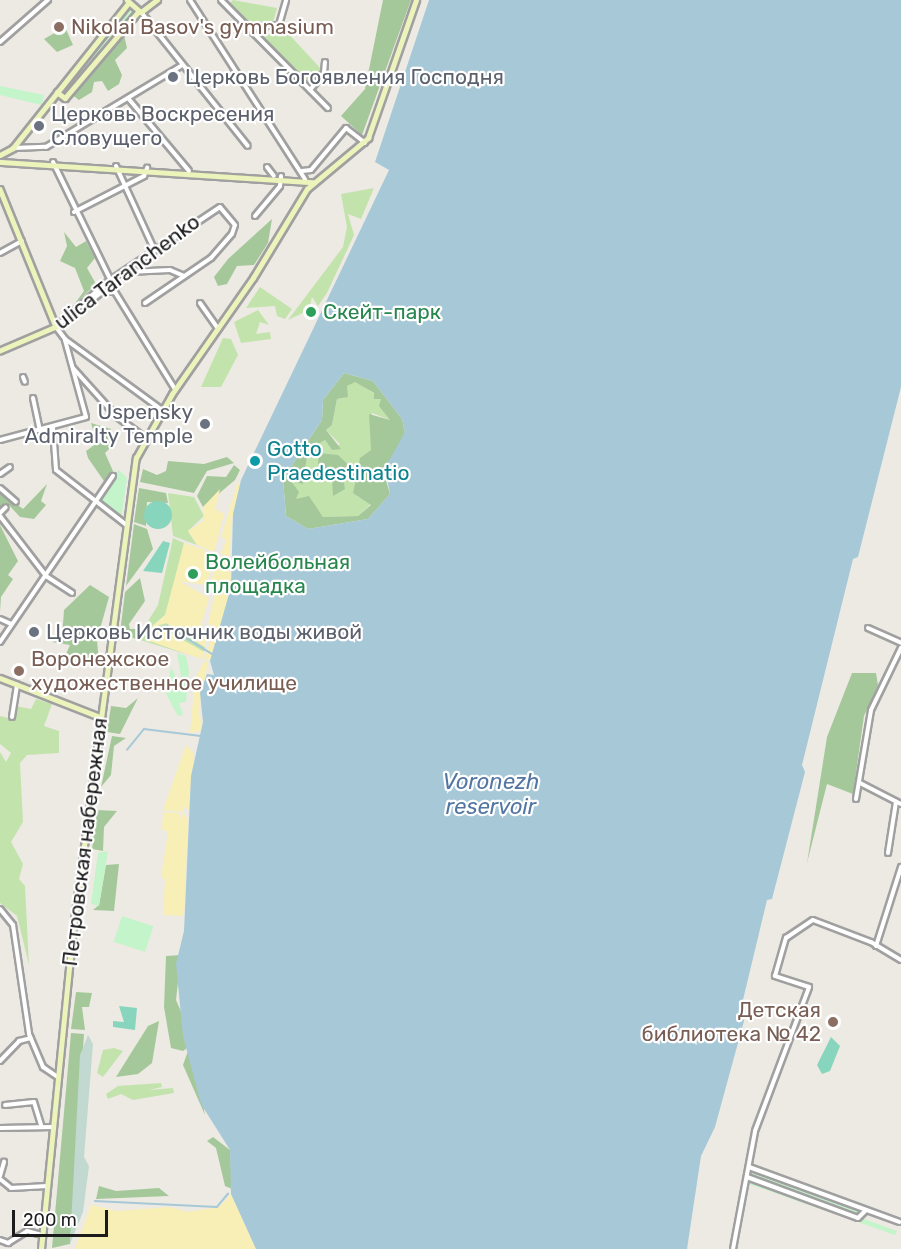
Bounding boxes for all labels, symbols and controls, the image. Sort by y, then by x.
place label: Nikolai Basov's gymnasium [71,14,334,40]
marker: Nikolai Basov's gymnasium [52,20,66,34]
place label: Церковь Богоявления Господня [185,64,504,90]
marker: Церковь Богоявления Господня [166,70,180,84]
place label: Церковь Воскресения Словущего [51,101,274,151]
marker: Церковь Воскресения Словущего [32,119,46,133]
street label: ulica Taranchenko [49,209,205,335]
place label: Скейт-парк [323,299,441,325]
marker: Скейт-парк [304,305,318,319]
place label: Uspensky Admiralty Temple [23,399,193,449]
marker: Uspensky Admiralty Temple [198,417,212,431]
place label: Gotto Praedestinatio [267,436,409,486]
marker: Gotto Praedestinatio [248,454,262,468]
place label: Волейбольная площадка [205,549,350,599]
marker: Волейбольная площадка [186,567,200,581]
place label: Церковь Источник воды живой [46,619,362,645]
marker: Церковь Источник воды живой [27,625,41,639]
place label: Воронежское художественное училище [31,646,297,696]
marker: Воронежское художественное училище [12,664,26,678]
street label: Петровская набережная [57,716,113,968]
water label: Voronezh reservoir [443,768,539,819]
place label: Детская библиотека № 42 [641,997,821,1047]
marker: Детская библиотека № 42 [826,1015,840,1029]
scale bar [15,1198,111,1236]
text: 200 m [23,1209,77,1231]

